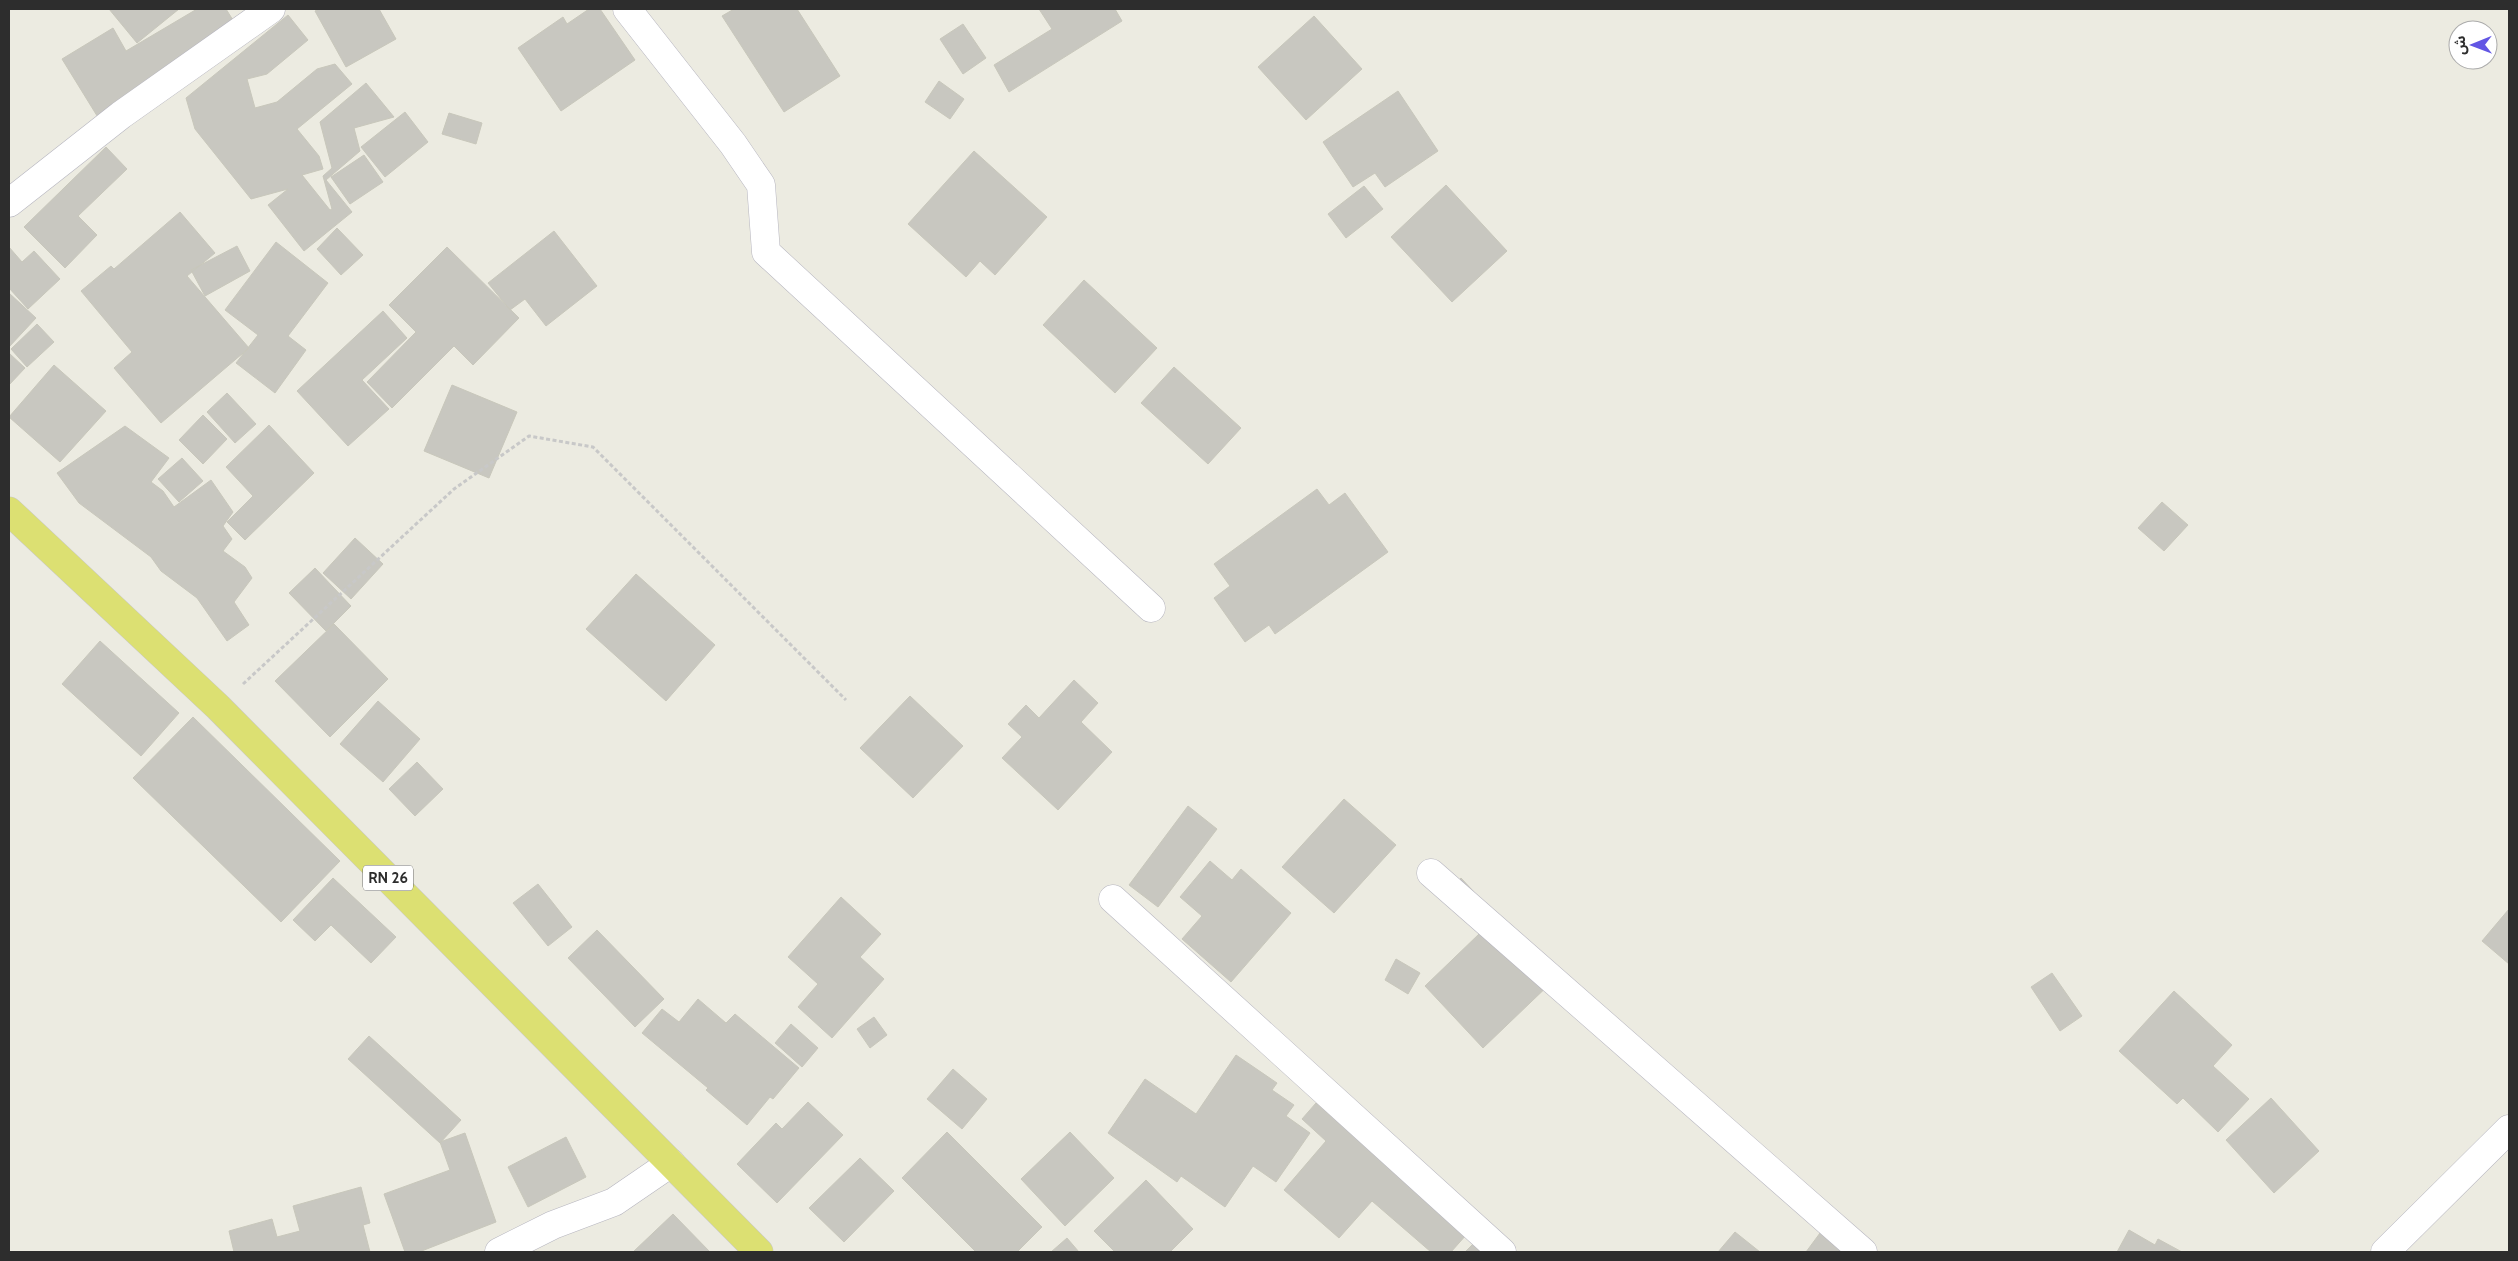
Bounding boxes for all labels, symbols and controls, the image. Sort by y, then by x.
north arrow [2448,20,2498,70]
text: ش [2451,35,2469,55]
road number: RN 26 [363,866,413,890]

